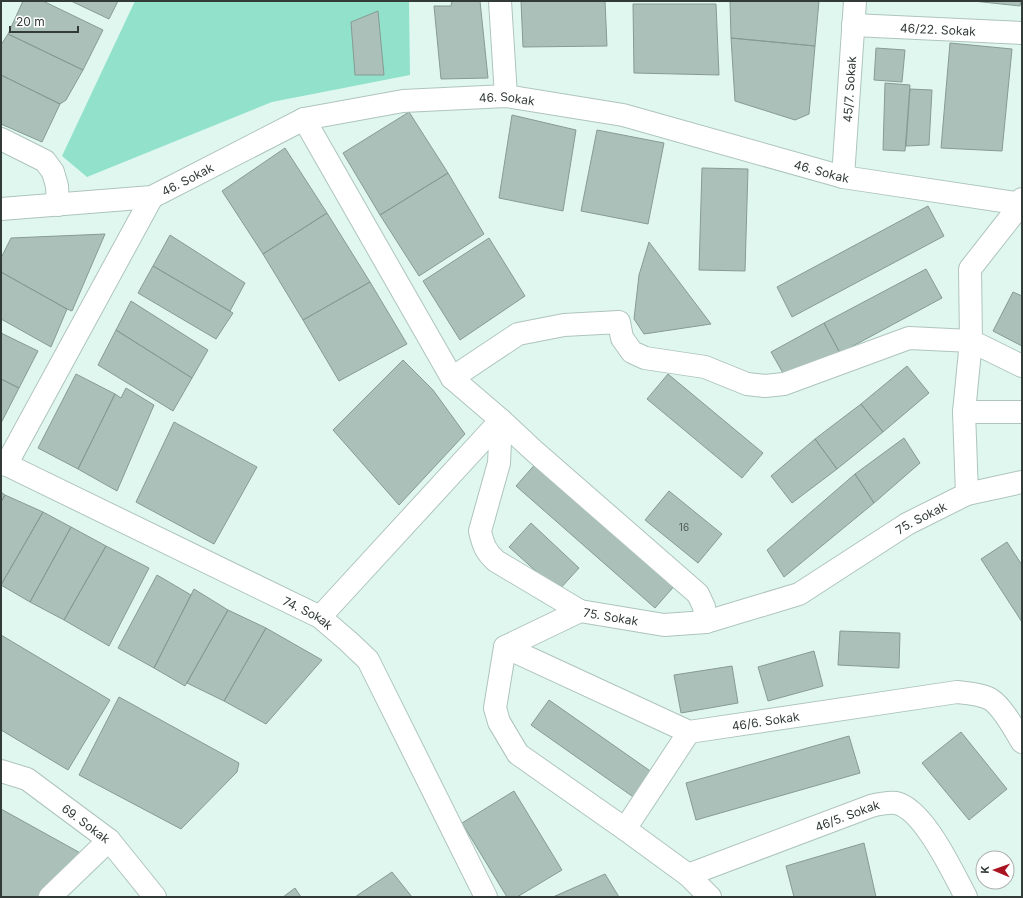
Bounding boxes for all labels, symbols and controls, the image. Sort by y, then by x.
scale bar [10,8,78,34]
text: 20 m [16,14,45,29]
street label: 46/22. Sokak [900,20,977,38]
street label: 45/7. Sokak [839,55,859,123]
street label: 46. Sokak [478,88,536,108]
street label: 46. Sokak [792,156,851,185]
street label: 46. Sokak [159,159,216,199]
street label: 75. Sokak [893,498,949,537]
house number: 16 [679,521,689,533]
street label: 74. Sokak [281,593,337,633]
street label: 75. Sokak [582,604,640,628]
street label: 46/6. Sokak [731,708,801,733]
street label: 46/5. Sokak [813,797,881,834]
street label: 69. Sokak [59,800,114,846]
north arrow [975,850,1015,890]
text: K [978,865,992,874]

